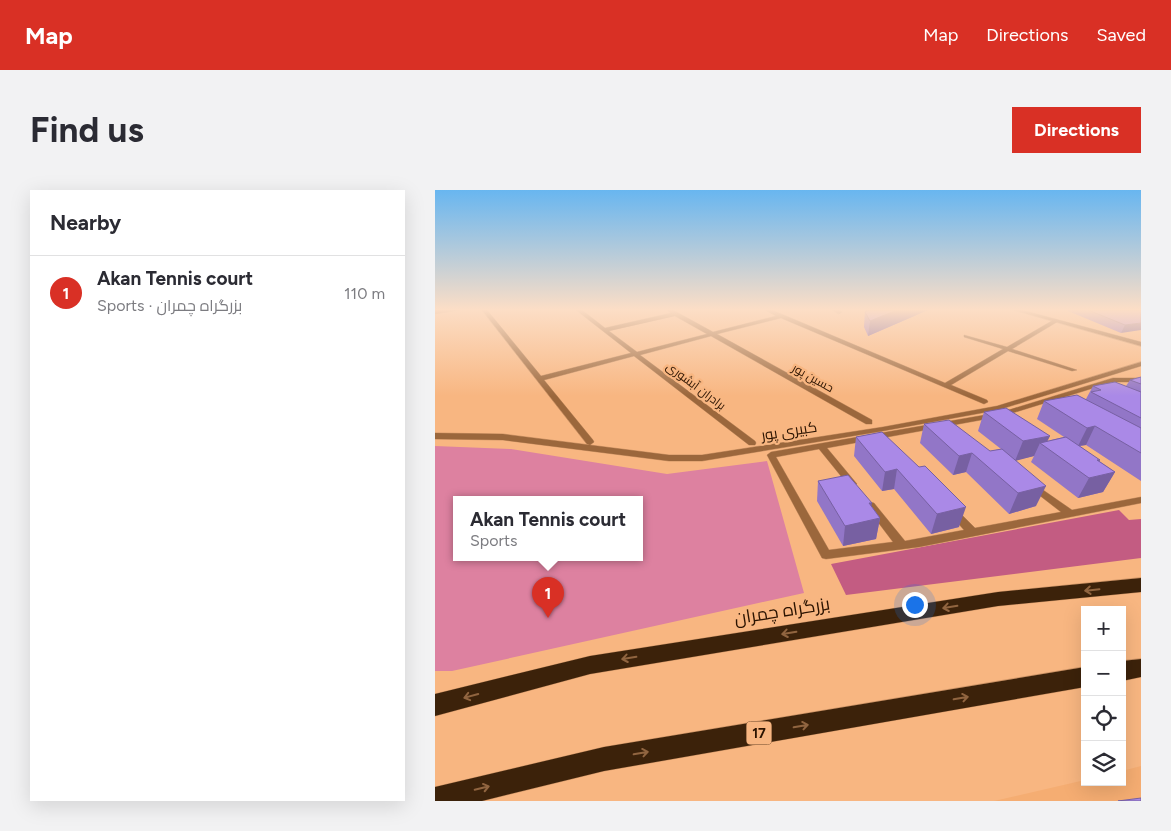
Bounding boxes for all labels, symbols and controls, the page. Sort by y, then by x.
text: Map [25,21,73,50]
text: Map [923,24,958,46]
text: Directions [986,24,1068,46]
text: Saved [1096,24,1146,46]
button: Directions [1012,107,1141,153]
text: Find us [30,109,144,151]
text: Nearby [50,210,121,235]
text: Akan Tennis court [97,267,253,290]
text: 1 [63,284,69,303]
text: 110 m [344,284,385,303]
text: Sports · بزرگراه چمران [97,296,242,315]
street label: برادران آبشوری [664,359,728,413]
street label: حسین پور [788,360,836,397]
street label: کبیری پور [759,418,818,445]
popup [453,496,643,561]
text: Akan Tennis court [470,508,626,531]
text: Sports [470,531,517,550]
pin: 1 [532,577,564,618]
one-way arrow [1085,585,1101,595]
your location [902,592,928,618]
street label: بزرگراه چمران [733,593,832,630]
one-way arrow [942,602,958,612]
map controls [1081,606,1126,786]
button: + [1081,606,1126,651]
one-way arrow [782,628,798,638]
button: − [1081,651,1126,696]
one-way arrow [621,654,637,664]
one-way arrow [463,692,479,701]
one-way arrow [953,693,969,703]
button: locate [1081,696,1126,741]
one-way arrow [793,720,809,730]
road number: 17 [747,722,771,744]
button: layers [1081,741,1126,786]
one-way arrow [633,747,649,757]
one-way arrow [474,783,490,792]

